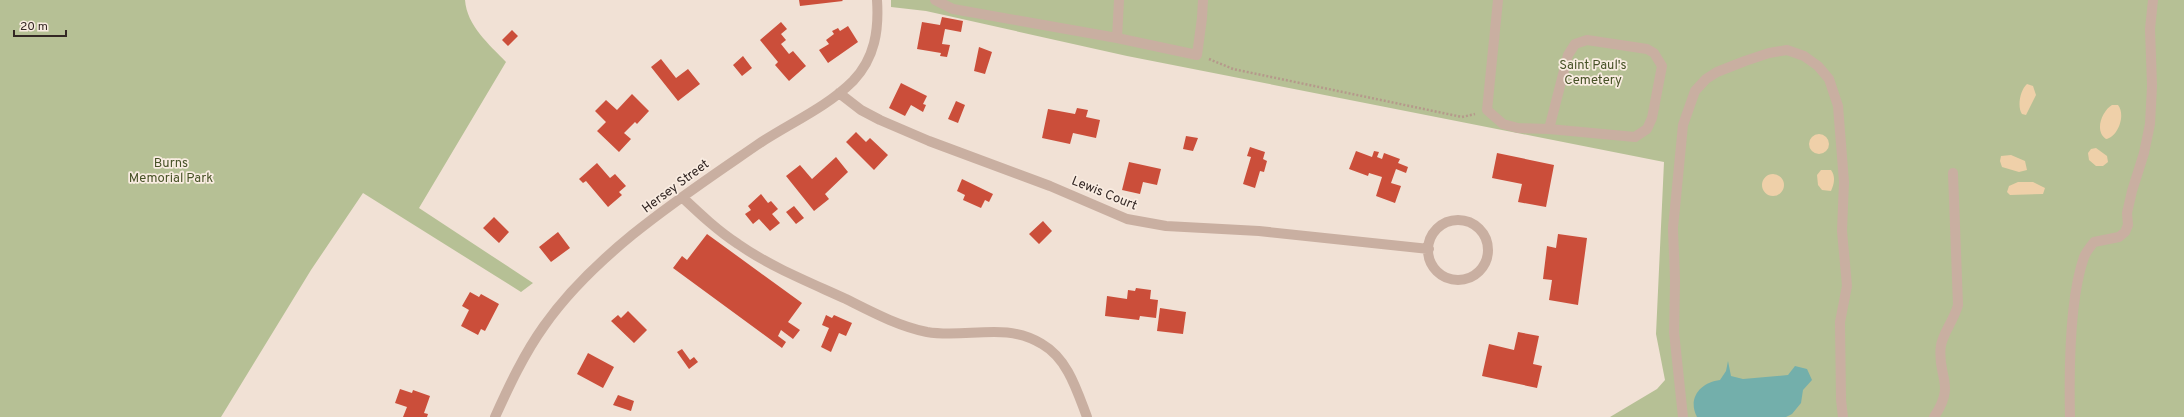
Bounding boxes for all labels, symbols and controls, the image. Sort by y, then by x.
scale bar [14,12,66,38]
text: 20 m [20,19,48,35]
park label: Saint Paul's Cemetery [1559,58,1627,89]
park label: Burns Memorial Park [129,156,213,187]
street label: Hersey Street [639,157,713,217]
street label: Lewis Court [1069,174,1139,214]

